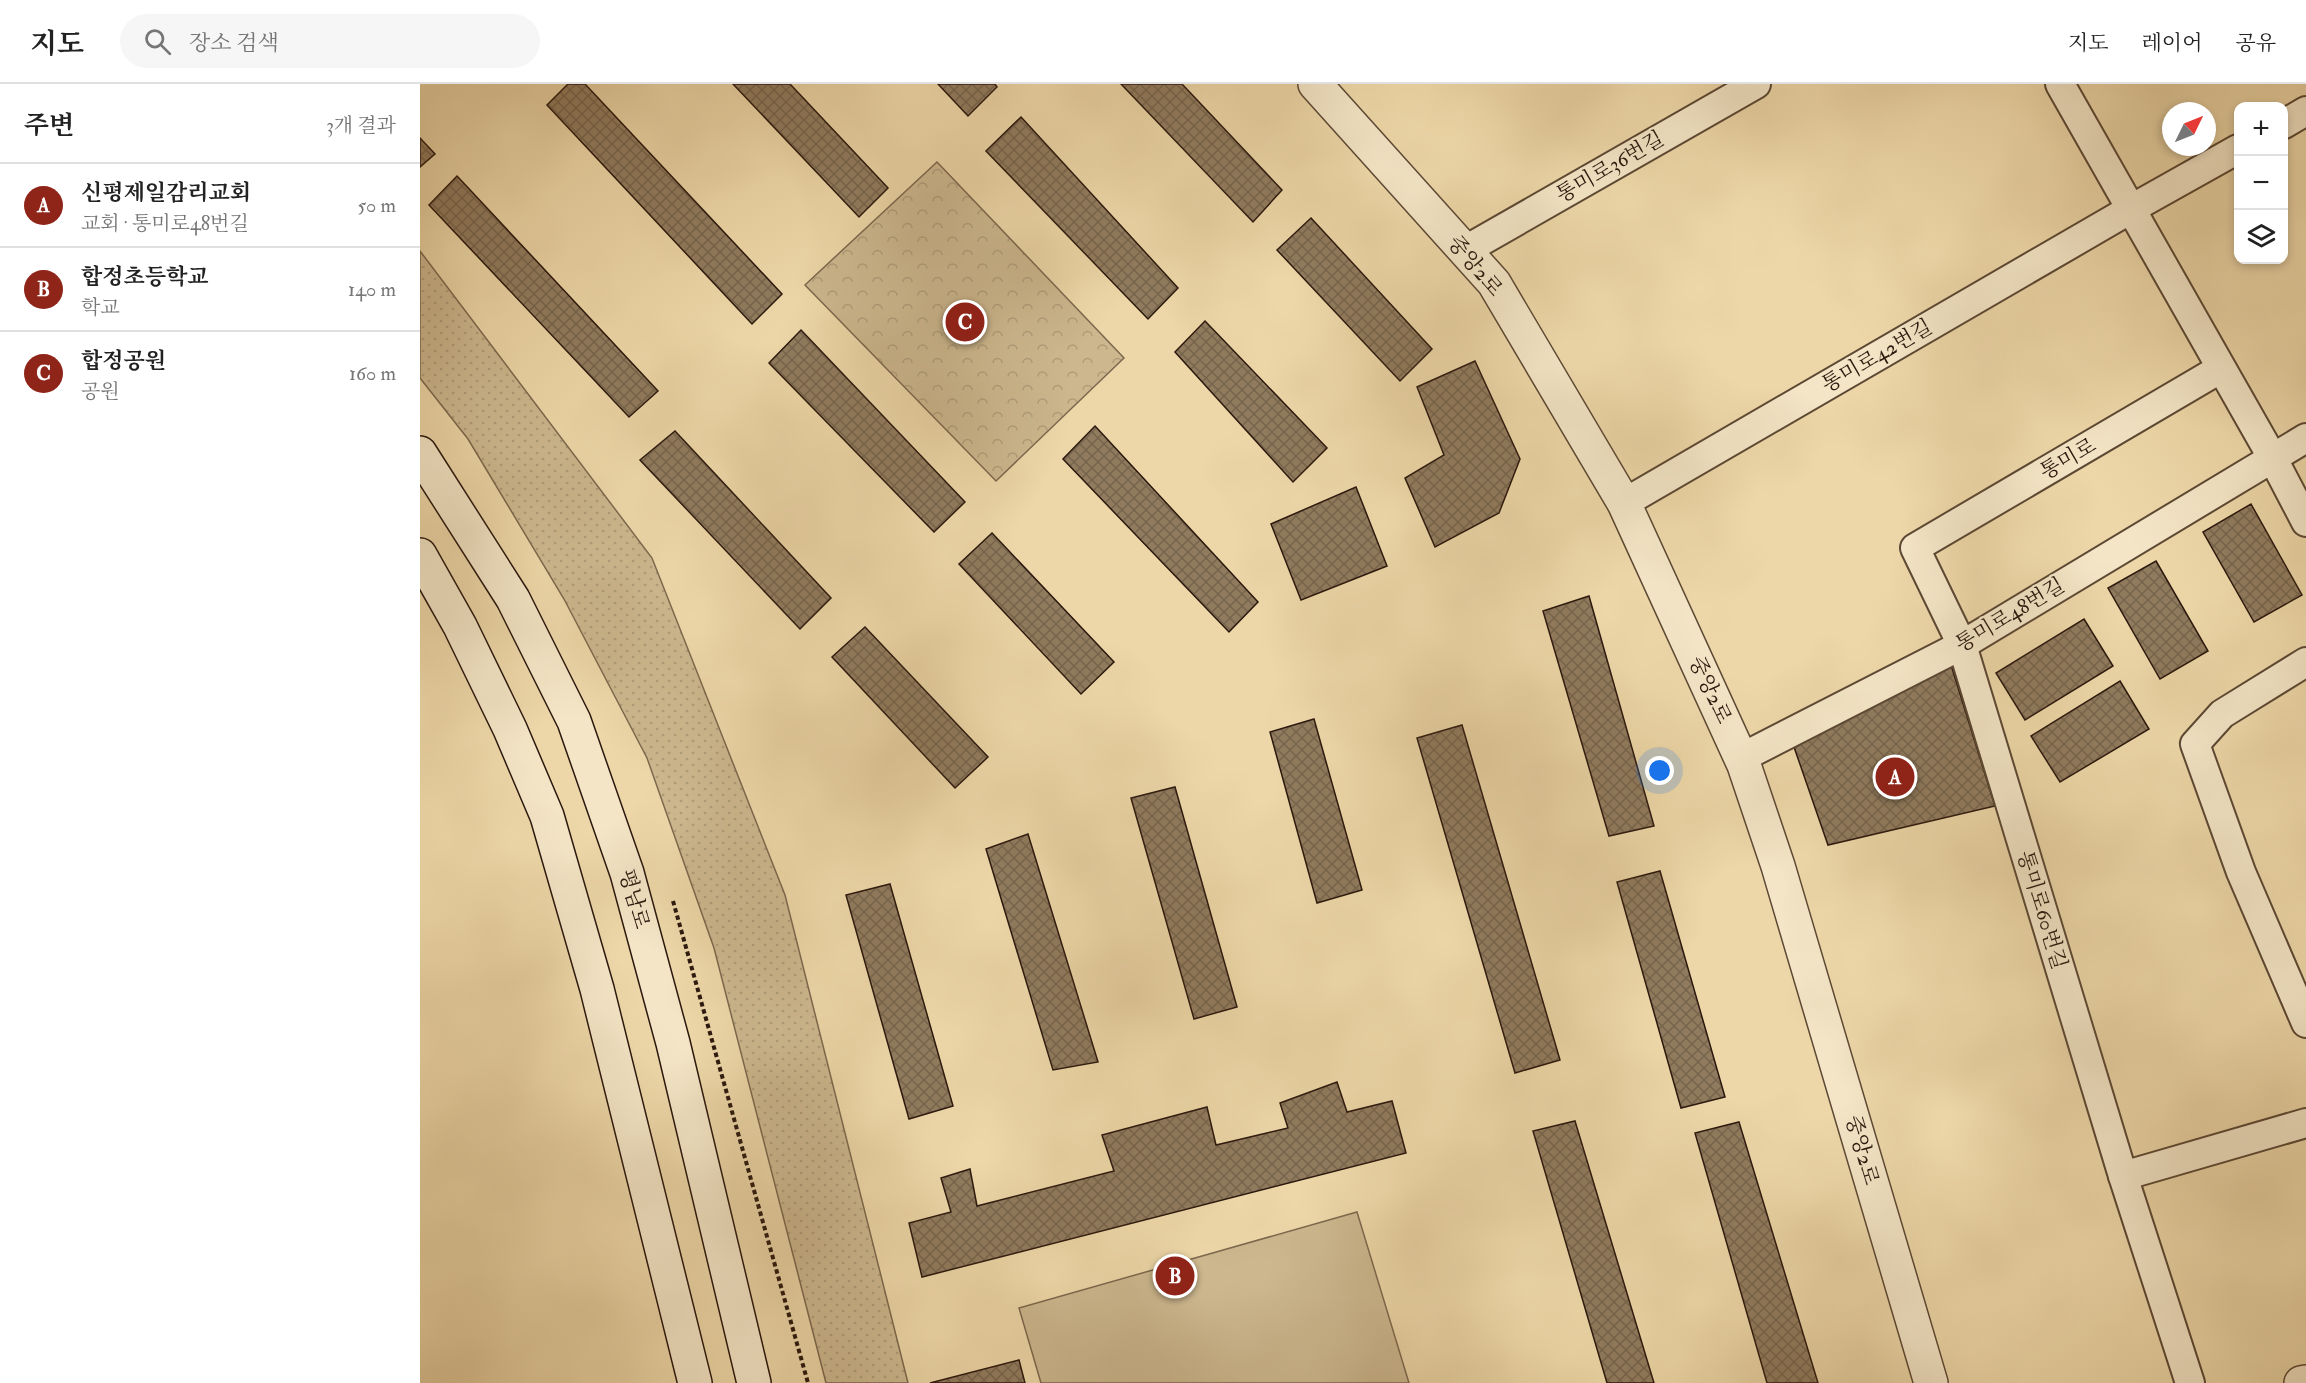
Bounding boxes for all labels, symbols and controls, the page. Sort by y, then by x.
search box [120,14,540,68]
icon: search [141,25,174,58]
text: 지도 [30,27,84,62]
text: 장소 검색 [189,29,279,57]
text: 지도 [2068,30,2109,57]
text: 레이어 [2142,30,2202,57]
text: 공유 [2235,30,2276,57]
north arrow [2162,102,2216,156]
map controls [2234,102,2288,264]
button: + [2234,102,2288,156]
text: 주변 [24,110,74,142]
text: 3개 결과 [326,113,396,138]
street label: 통미로36번길 [1551,125,1669,209]
button: − [2234,156,2288,210]
text: 신평제일감리교회 [81,179,251,207]
text: A [37,193,50,218]
text: 50 m [357,193,396,218]
button: layers [2234,210,2288,264]
text: 교회 · 통미로48번길 [81,211,249,236]
street label: 중앙2로 [1442,230,1508,302]
text: 합정초등학교 [81,263,209,291]
text: B [37,277,50,302]
text: 140 m [348,277,396,302]
text: 학교 [81,295,120,320]
pin: C [946,300,984,344]
street label: 통미로42번길 [1817,313,1937,399]
text: 합정공원 [81,347,166,375]
text: C [36,361,51,386]
text: 160 m [349,361,396,386]
text: 공원 [81,379,120,404]
street label: 통미로 [2035,432,2101,486]
street label: 통미로48번길 [1950,572,2070,658]
street label: 중앙2로 [1683,652,1737,728]
pin: A [1876,754,1914,800]
your location [1645,756,1674,785]
street label: 통미로60번길 [2011,847,2073,973]
street label: 평남로 [613,866,655,932]
street label: 중앙2로 [1839,1112,1885,1188]
pin: B [1156,1254,1194,1298]

